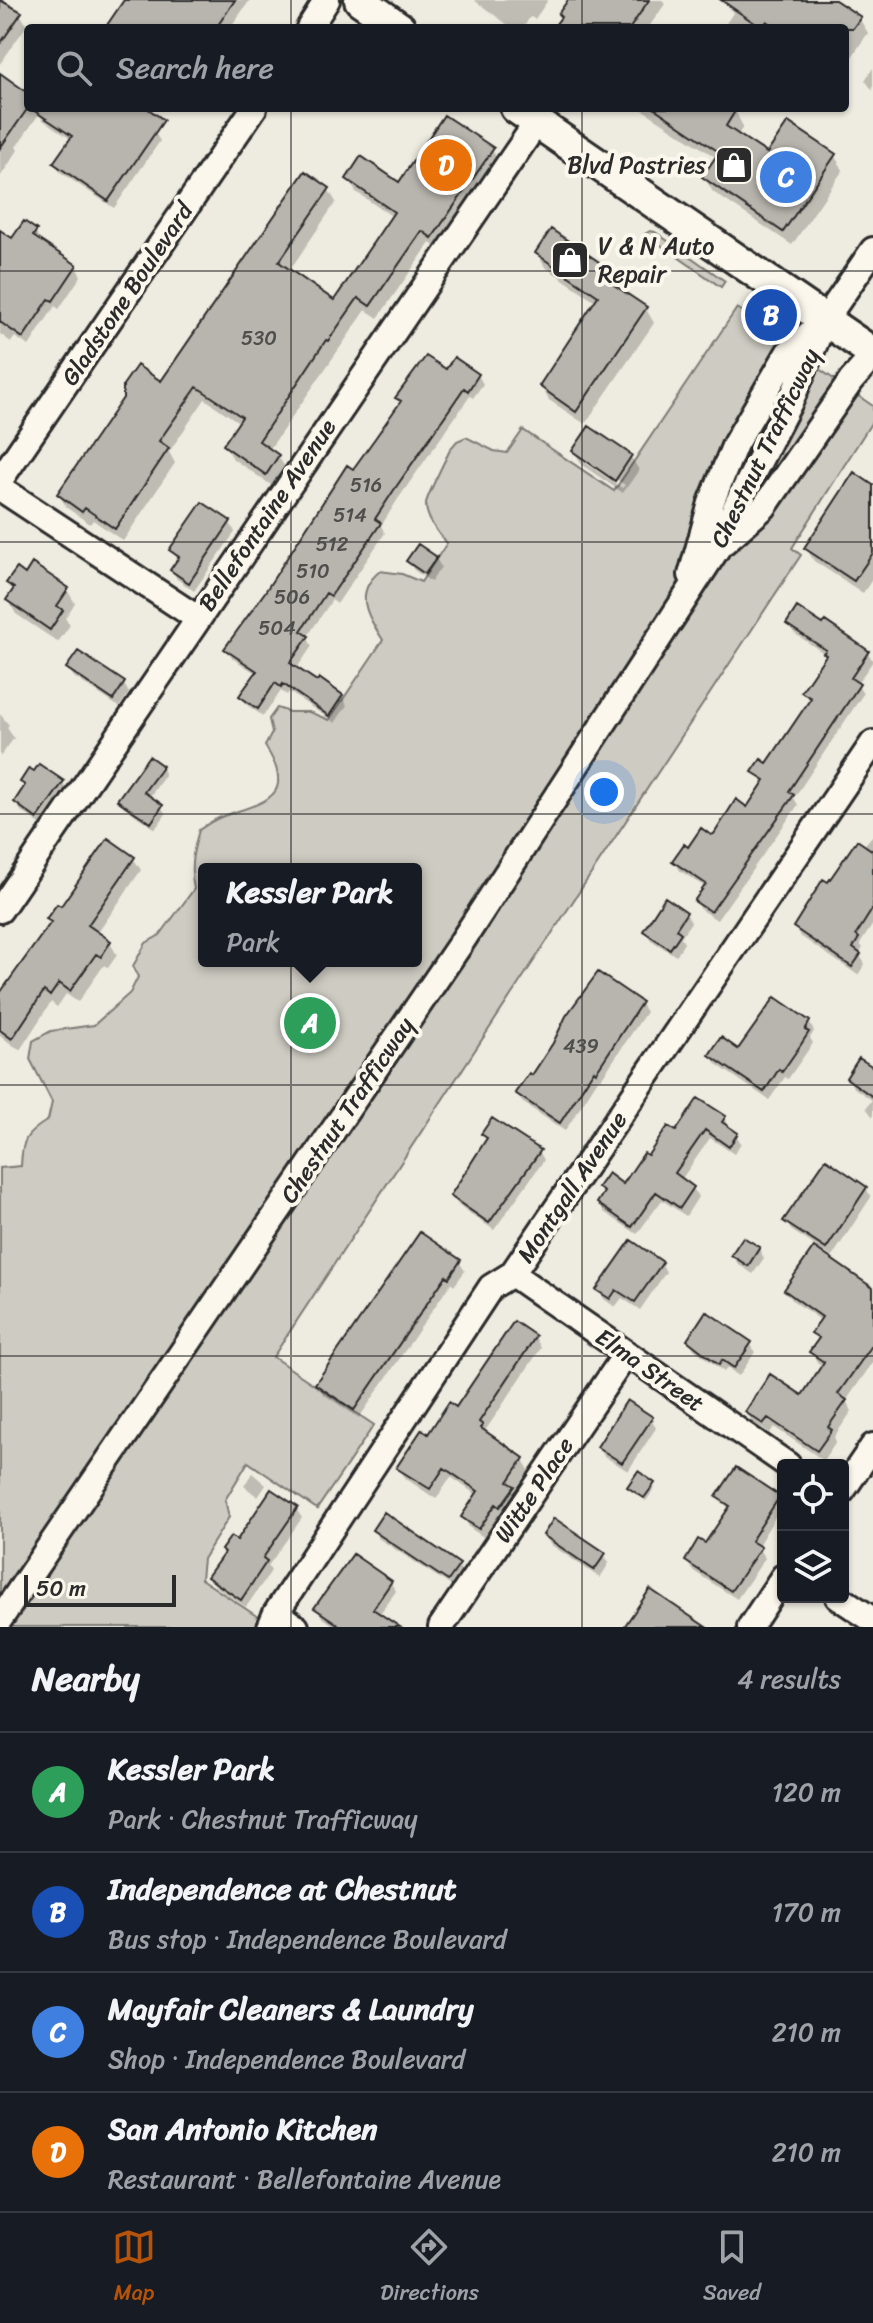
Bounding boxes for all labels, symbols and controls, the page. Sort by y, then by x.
search box [24,24,849,112]
text: Search here [116,41,274,95]
icon: search [52,46,96,90]
pin: D [420,135,472,195]
place label: Blvd Pastries [567,144,707,186]
shop icon: Blvd Pastries [713,144,755,186]
pin: C [760,147,812,207]
street label: Gladstone Boulevard [50,192,205,394]
place label: V & N Auto Repair [598,225,714,295]
shop icon: V & N Auto Repair [549,239,591,281]
pin: B [745,285,797,345]
house number: 530 [241,321,277,356]
street label: Chestnut Trafficway [698,340,832,555]
street label: Bellefontaine Avenue [187,409,348,620]
house number: 516 [350,468,382,503]
house number: 514 [333,498,367,533]
house number: 512 [316,527,349,562]
house number: 510 [296,554,330,589]
house number: 506 [274,580,310,615]
house number: 504 [258,611,296,646]
your location [584,772,624,812]
popup [198,863,422,967]
text: Kessler Park [227,865,393,919]
text: Park [227,919,280,965]
pin: A [284,993,336,1053]
street label: Chestnut Trafficway [269,1007,426,1212]
house number: 439 [563,1029,599,1064]
street label: Montgall Avenue [505,1102,639,1272]
street label: Elma Street [586,1317,714,1423]
street label: Witte Place [483,1428,585,1552]
map controls [777,1459,849,1603]
button: locate [777,1459,849,1531]
button: layers [777,1531,849,1603]
text: 50 m [36,1569,86,1608]
scale bar [24,1571,176,1607]
text: Nearby [32,1649,140,1709]
text: 4 results [737,1656,841,1702]
text: Kessler Park [108,1742,275,1796]
text: A [49,1769,67,1815]
text: 120 m [772,1769,841,1815]
text: Park · Chestnut Trafficway [108,1796,418,1842]
text: Independence at Chestnut [108,1862,457,1916]
text: B [50,1889,66,1935]
text: 170 m [772,1889,841,1935]
text: Bus stop · Independence Boulevard [108,1916,507,1962]
text: Mayfair Cleaners & Laundry [108,1982,474,2036]
text: C [50,2009,66,2055]
text: 210 m [772,2009,841,2055]
text: Shop · Independence Boulevard [108,2036,465,2082]
text: San Antonio Kitchen [108,2102,378,2156]
text: D [50,2129,66,2175]
text: 210 m [772,2129,841,2175]
text: Restaurant · Bellefontaine Avenue [108,2156,501,2202]
tab: Map [112,2225,156,2312]
tab: Directions [380,2225,479,2312]
tab: Saved [703,2225,761,2312]

